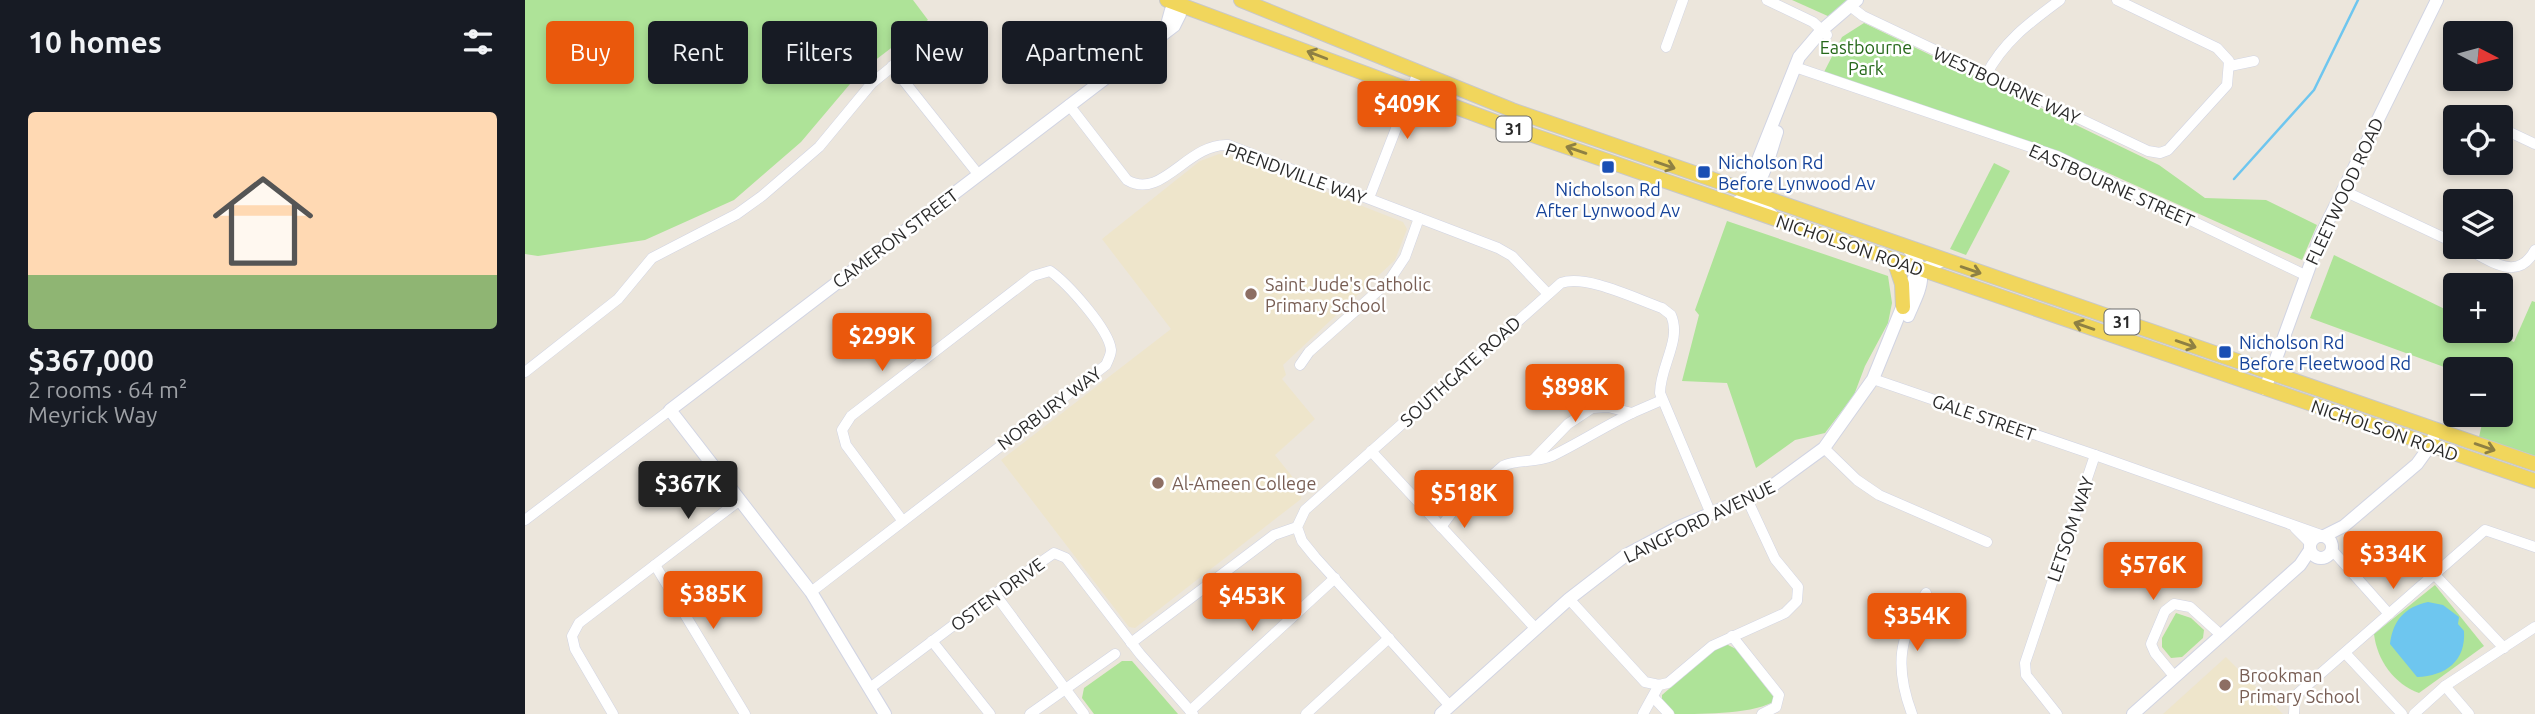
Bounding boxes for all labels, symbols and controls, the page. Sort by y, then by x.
chip: Buy [546,21,634,84]
chip: Rent [648,21,748,84]
chip: Filters [762,21,877,84]
chip: New [891,21,988,84]
chip: Apartment [1002,21,1167,84]
north arrow [2443,21,2513,91]
map controls [2443,21,2513,427]
icon: filters [459,23,497,61]
text: 10 homes [28,25,162,59]
park label: Eastbourne Park [1820,37,1912,78]
street label: WESTBOURNE WAY [1931,42,2084,128]
one-way arrow [1306,48,1328,60]
pin: $409K [1358,82,1456,141]
text: $409K [1373,91,1441,116]
button: locate [2443,105,2513,175]
street label: FLEETWOOD ROAD [2301,114,2387,268]
road number: 31 [1497,116,1531,141]
street label: PRENDIVILLE WAY [1223,138,1370,208]
street label: EASTBOURNE STREET [2026,140,2198,230]
one-way arrow [1566,143,1588,155]
place label: Nicholson Rd Before Lynwood Av [1718,152,1876,193]
icon: home [200,158,326,284]
marker: Nicholson Rd After Lynwood Av [1600,159,1616,175]
one-way arrow [1654,159,1676,172]
marker: Nicholson Rd Before Lynwood Av [1696,164,1712,180]
place label: Nicholson Rd After Lynwood Av [1536,179,1680,220]
street label: CAMERON STREET [828,184,962,292]
button: layers [2443,189,2513,259]
street label: NICHOLSON ROAD [1774,210,1926,280]
one-way arrow [1960,265,1982,277]
button: + [2443,273,2513,343]
place label: Saint Jude's Catholic Primary School [1265,274,1431,315]
marker: Saint Jude's Catholic Primary School [1243,286,1259,302]
road number: 31 [2105,310,2139,334]
street label: SOUTHGATE ROAD [1396,312,1524,430]
pin: $299K [833,314,931,373]
one-way arrow [2074,319,2096,331]
text: $299K [848,323,916,348]
place label: Nicholson Rd Before Fleetwood Rd [2239,332,2411,373]
one-way arrow [2175,339,2197,351]
text: $367,000 [28,343,154,377]
marker: Nicholson Rd Before Fleetwood Rd [2217,344,2233,360]
button: − [2443,357,2513,427]
street label: NORBURY WAY [993,362,1105,453]
pin: $898K [1526,364,1624,424]
text: $898K [1541,374,1609,399]
text: 2 rooms · 64 m² [28,377,187,402]
street label: GALE STREET [1930,390,2038,444]
street label: NICHOLSON ROAD [2309,395,2461,465]
text: Meyrick Way [28,402,157,427]
one-way arrow [2474,442,2496,454]
pin: $367K [639,462,737,521]
pin: $518K [1415,470,1513,530]
text: $367K [654,471,722,496]
place label: Al-Ameen College [1172,473,1316,493]
street label: LETSOM WAY [2043,473,2098,584]
marker: Al-Ameen College [1150,475,1166,491]
street label: LANGFORD AVENUE [1620,476,1778,566]
text: $518K [1430,480,1498,505]
pin: $334K [2344,532,2442,591]
text: $334K [2359,541,2427,566]
pin: $576K [2104,542,2202,602]
text: $576K [2119,552,2187,577]
street label: OSTEN DRIVE [946,553,1048,635]
pin: $385K [664,572,762,631]
pin: $453K [1203,574,1301,633]
text: $385K [679,581,747,606]
text: $453K [1218,583,1286,608]
pin: $354K [1868,594,1966,653]
text: $354K [1883,603,1951,628]
place label: Brookman Primary School [2239,665,2360,706]
marker: Brookman Primary School [2217,677,2233,693]

